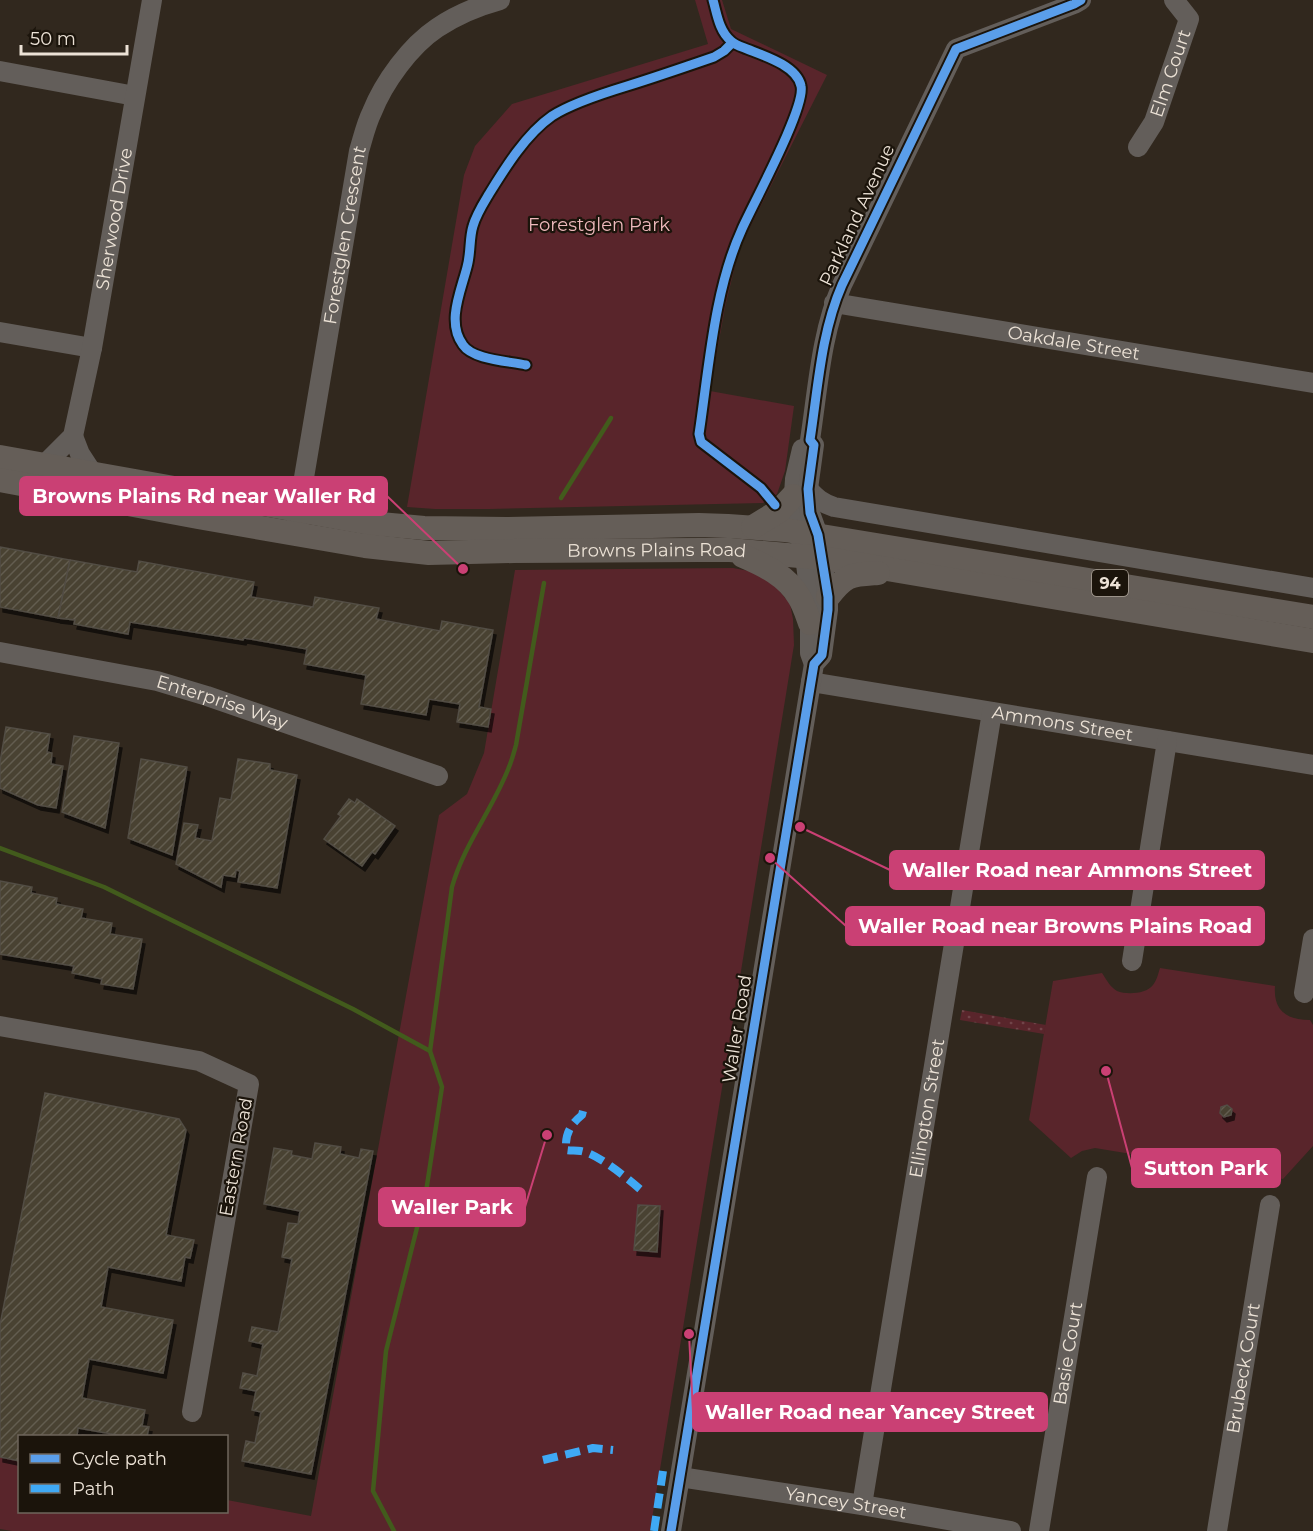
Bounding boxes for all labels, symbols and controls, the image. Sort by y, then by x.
scale bar [21,18,128,56]
street label: Elm Court [1145,27,1196,120]
text: 50 m [30,28,76,50]
street label: Parkland Avenue [815,141,899,289]
street label: Forestglen Crescent [319,143,371,326]
street label: Sherwood Drive [91,146,137,292]
park label: Forestglen Park [528,214,670,236]
street label: Oakdale Street [1006,321,1142,365]
callout: Browns Plains Rd near Waller Rd [20,477,387,515]
text: Browns Plains Rd near Waller Rd [32,484,376,508]
street label: Browns Plains Road [567,539,747,562]
road number: 94 [1092,570,1128,596]
street label: Enterprise Way [154,670,291,734]
street label: Ammons Street [990,701,1135,746]
callout: Waller Road near Ammons Street [890,851,1264,889]
text: Waller Road near Ammons Street [902,858,1252,882]
callout: Waller Road near Browns Plains Road [846,907,1264,945]
text: Waller Road near Browns Plains Road [858,914,1252,938]
street label: Waller Road [718,973,756,1085]
street label: Ellington Street [905,1037,949,1179]
street label: Eastern Road [215,1096,257,1218]
callout: Sutton Park [1132,1149,1280,1187]
text: Sutton Park [1144,1156,1269,1180]
callout: Waller Park [379,1188,525,1226]
text: Waller Park [391,1195,514,1219]
street label: Basie Court [1049,1300,1087,1406]
street label: Brubeck Court [1222,1301,1265,1435]
callout: Waller Road near Yancey Street [693,1393,1047,1431]
text: Waller Road near Yancey Street [705,1400,1035,1424]
legend [18,1435,228,1513]
text: Cycle path [72,1448,167,1470]
text: Path [72,1478,115,1500]
street label: Yancey Street [784,1482,908,1524]

